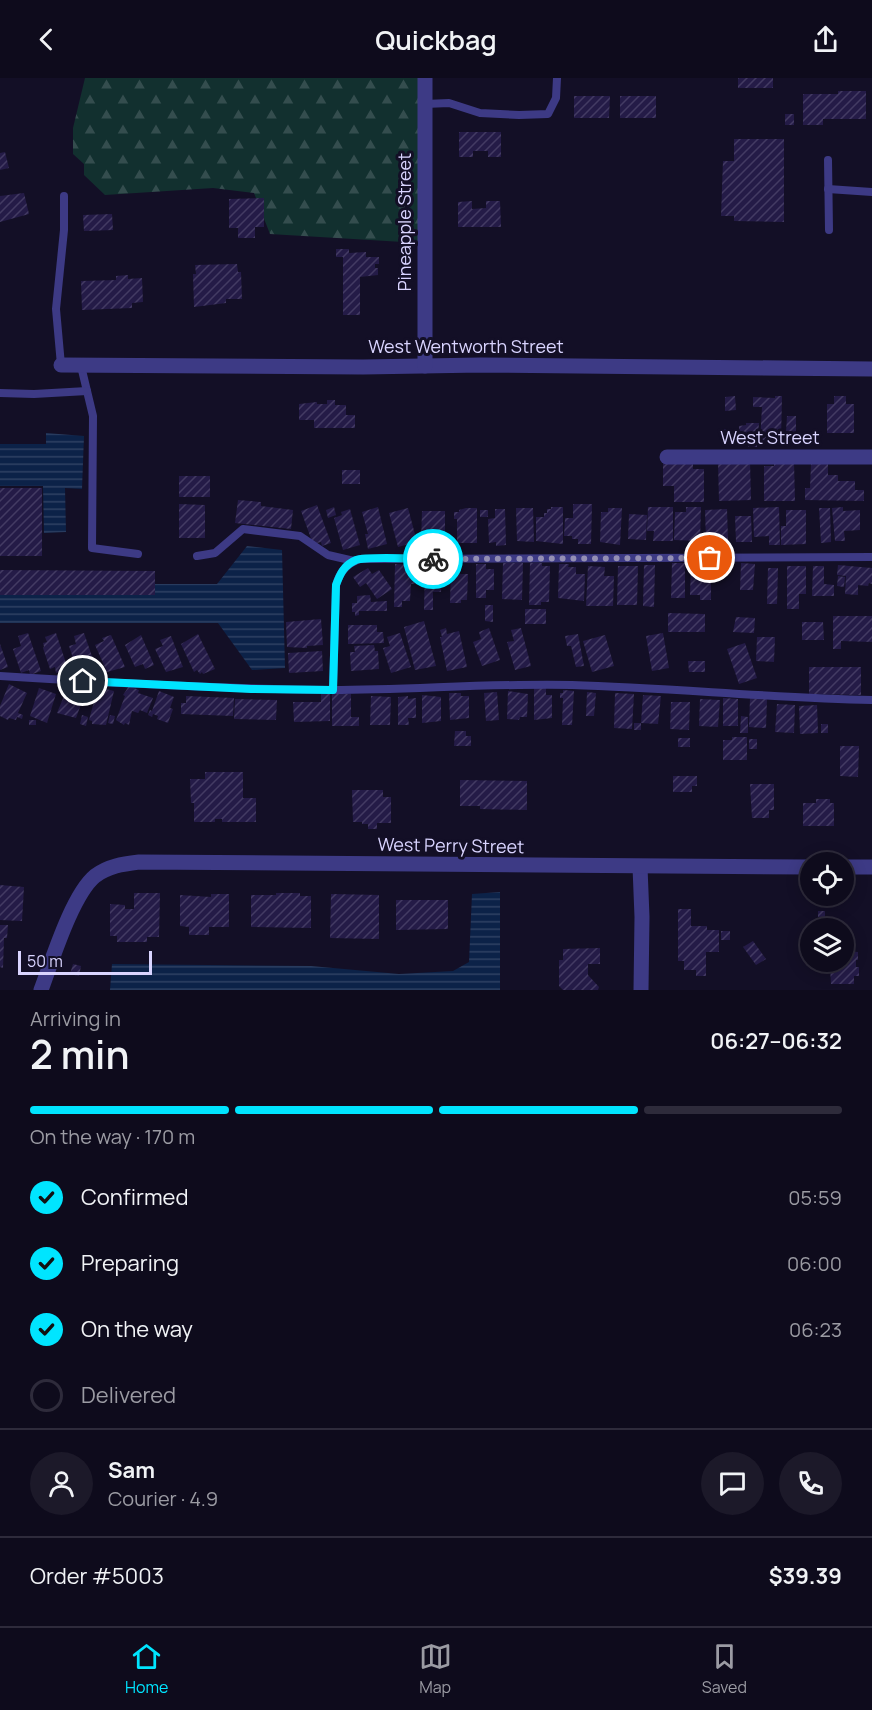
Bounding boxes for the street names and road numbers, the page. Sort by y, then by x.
street label: Pineapple Street [392,153,416,291]
street label: West Wentworth Street [368,334,564,358]
street label: West Street [720,425,820,449]
street label: West Perry Street [377,832,525,858]

